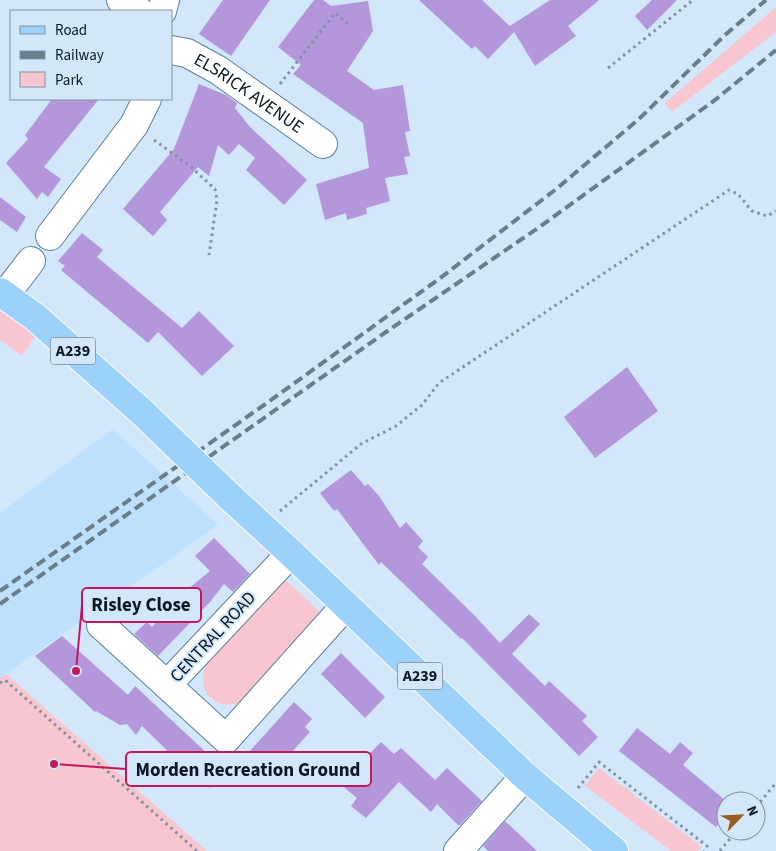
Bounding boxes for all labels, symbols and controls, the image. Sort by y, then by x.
legend [10,10,172,100]
text: Road [55,20,87,41]
text: Railway [55,45,104,66]
street label: ELSRICK AVENUE [190,47,309,139]
text: Park [55,70,84,91]
road number: A239 [50,338,96,364]
street label: CENTRAL ROAD [164,586,262,688]
callout: Risley Close [82,588,201,622]
text: Risley Close [91,592,191,619]
road number: A239 [398,662,442,689]
callout: Morden Recreation Ground [126,752,371,786]
text: Morden Recreation Ground [136,757,360,784]
north arrow [716,791,766,841]
text: N [741,803,763,819]

